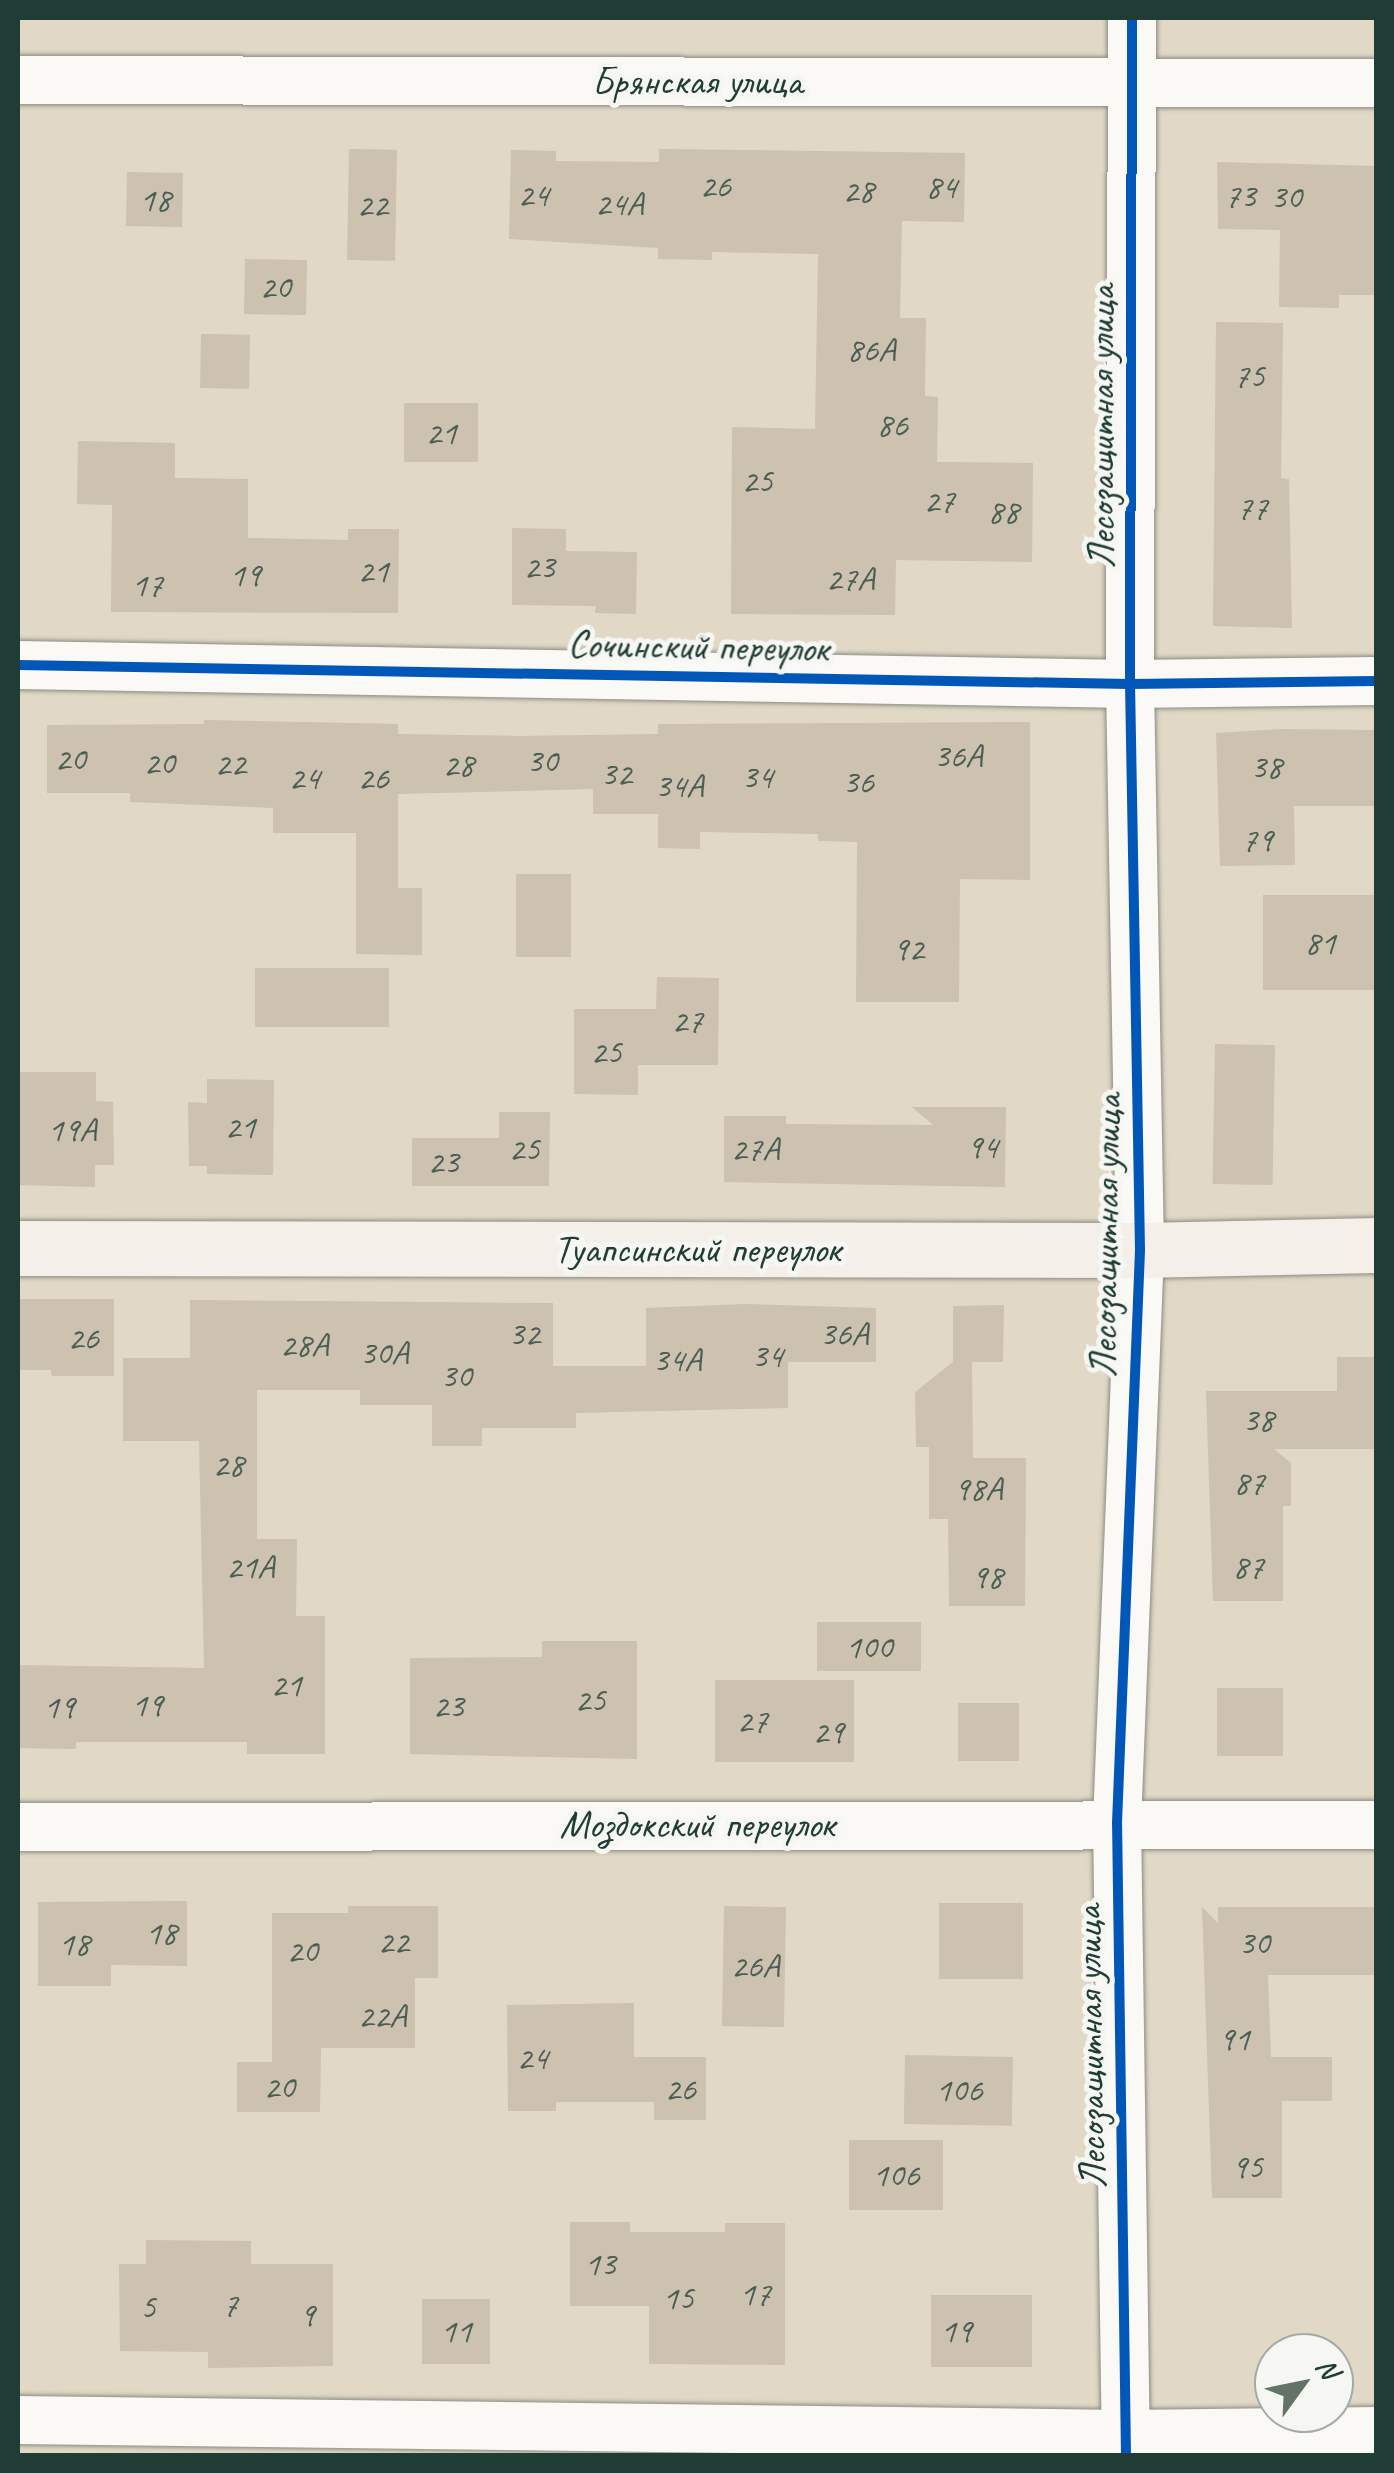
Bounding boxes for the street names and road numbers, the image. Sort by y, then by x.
street label: Брянская улица [591,57,803,105]
street label: Лесозащитная улица [1077,285,1125,569]
street label: Сочинский переулок [567,620,829,672]
street label: Лесозащитная улица [1079,1094,1131,1378]
street label: Туапсинский переулок [554,1225,840,1273]
street label: Моздокский переулок [559,1800,835,1848]
street label: Лесозащитная улица [1064,1905,1116,2189]

